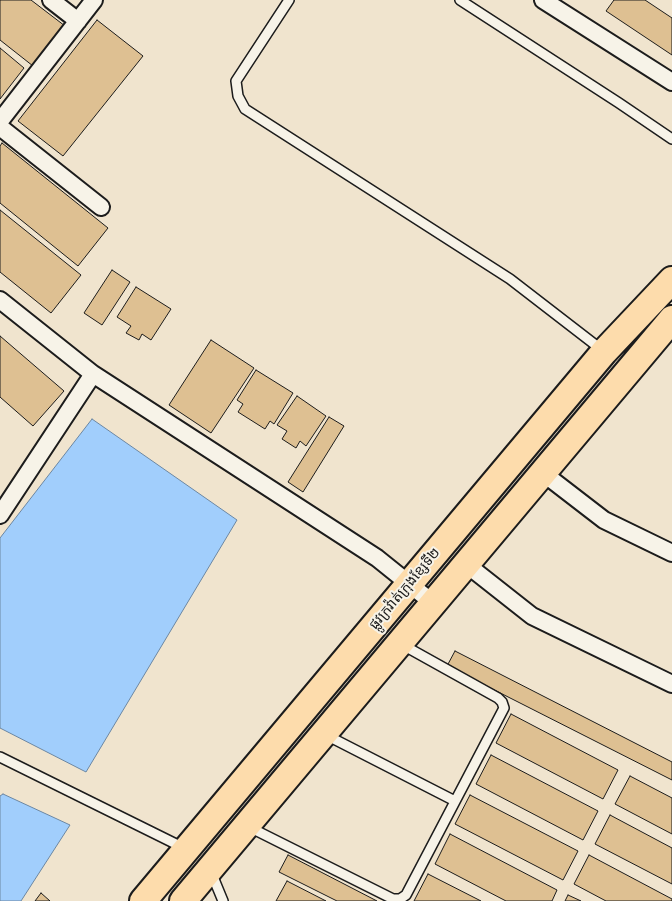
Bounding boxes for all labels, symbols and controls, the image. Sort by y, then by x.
street label: ផ្លូវក្រវ៉ាត់ក្រុងខ្សែទី២ [366,545,444,633]

